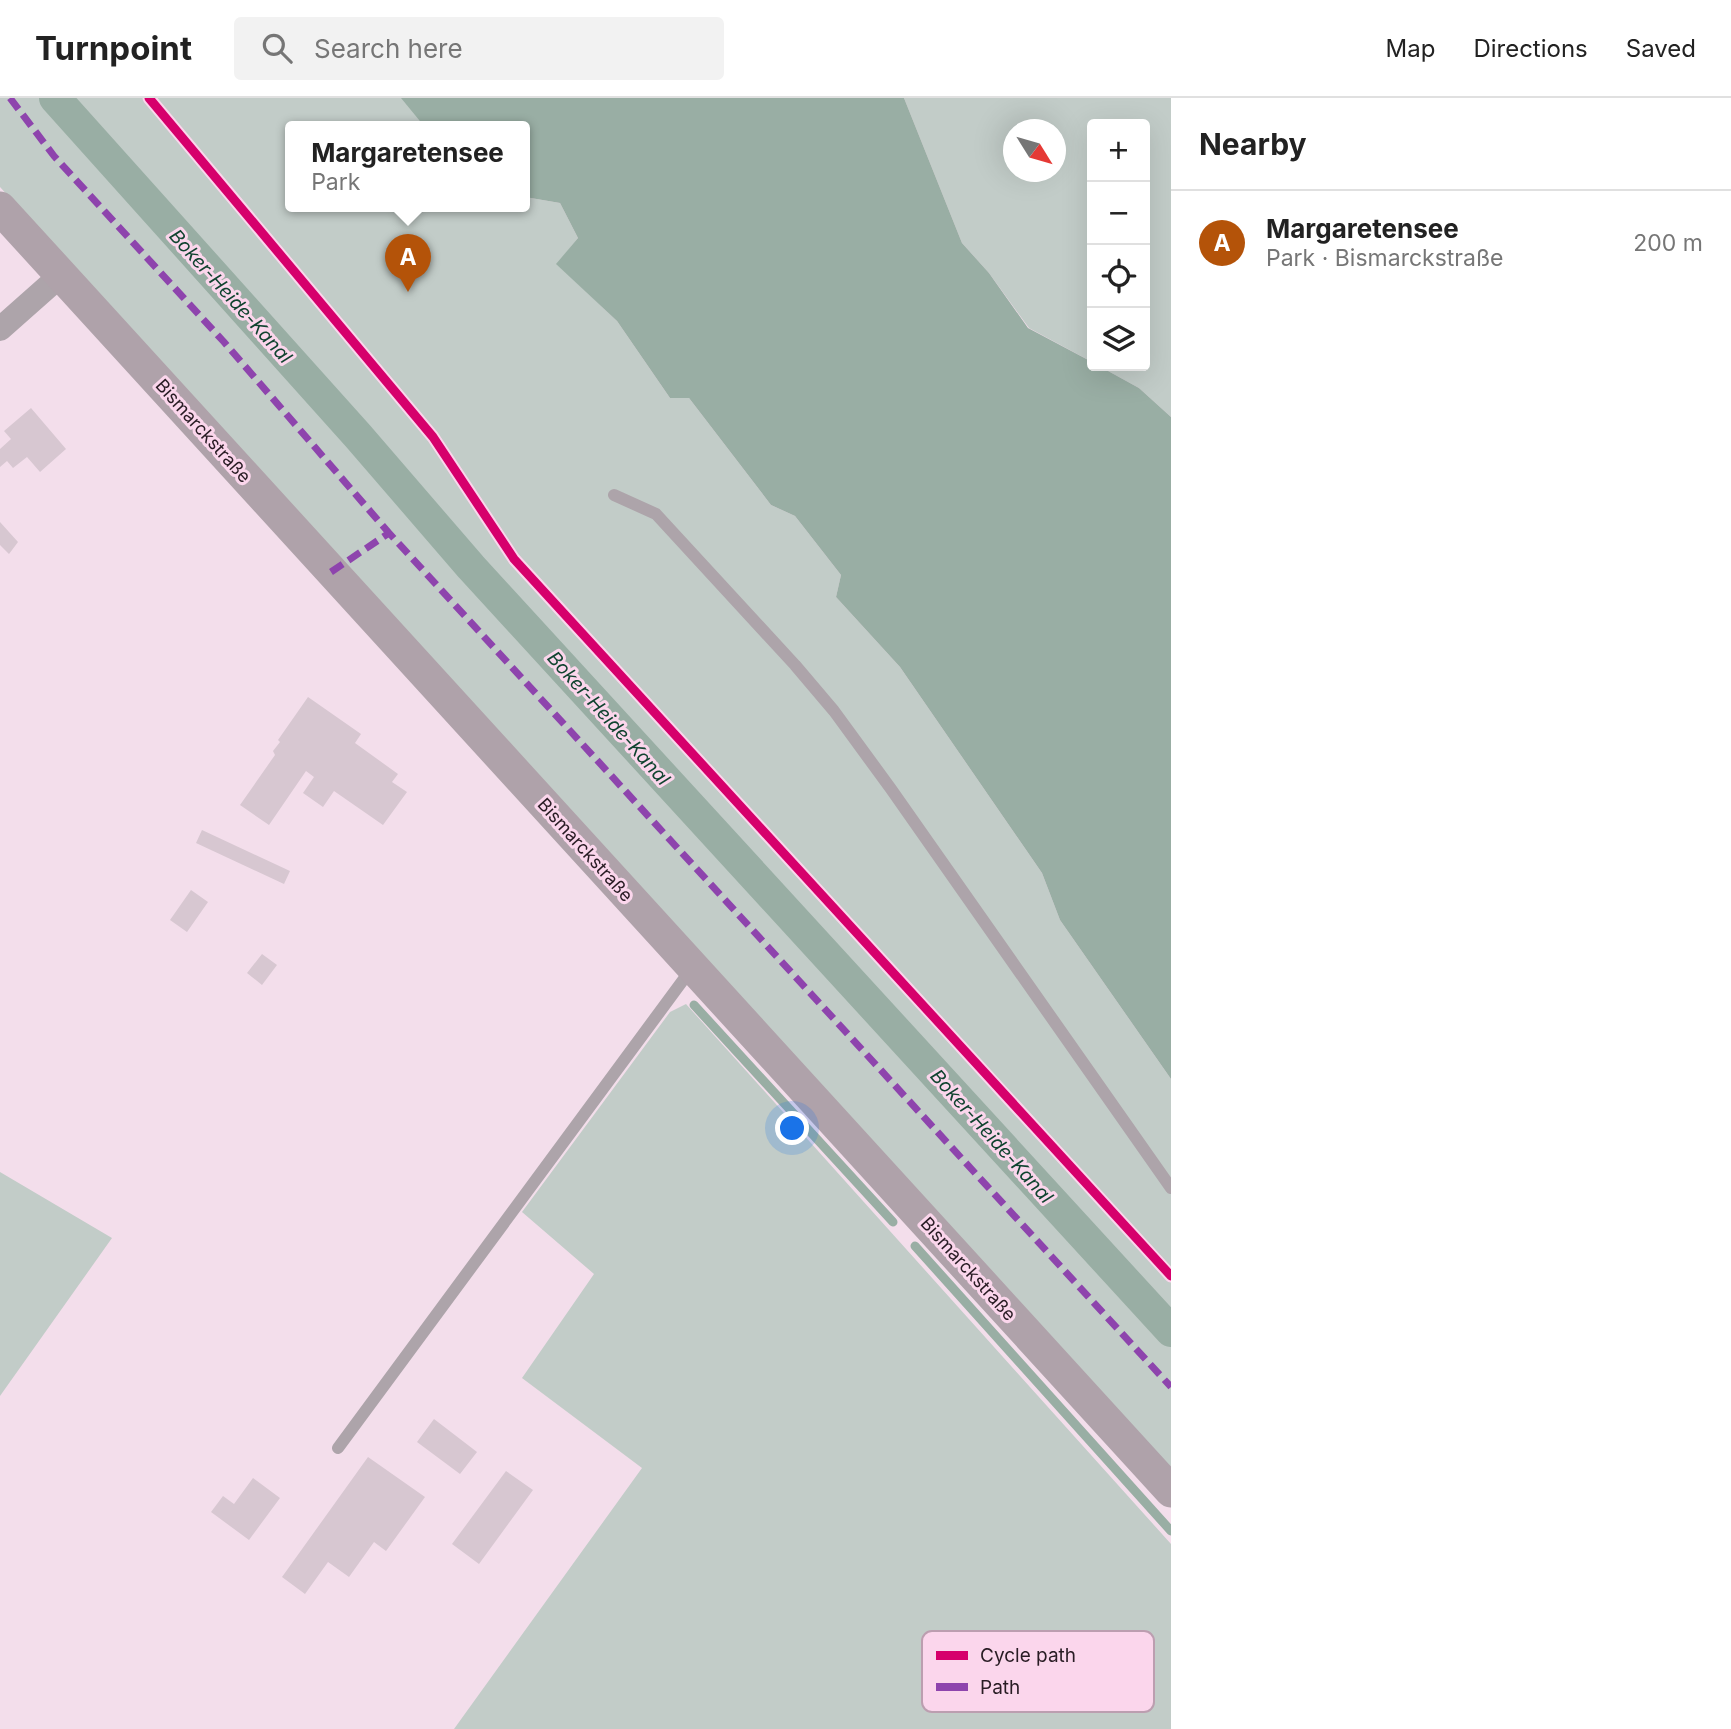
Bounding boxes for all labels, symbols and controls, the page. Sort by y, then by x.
search box [234,17,724,80]
text: Turnpoint [35,28,192,68]
icon: search [258,29,296,67]
text: Search here [314,33,463,64]
text: Map [1386,34,1435,63]
text: Directions [1473,34,1588,63]
text: Saved [1626,34,1696,63]
north arrow [1003,119,1066,182]
map controls [1087,119,1150,371]
button: + [1087,119,1150,182]
popup [285,121,530,212]
text: Nearby [1199,126,1307,162]
text: Margaretensee [311,137,504,168]
text: Park [311,168,360,196]
button: − [1087,182,1150,245]
text: Margaretensee [1266,213,1459,244]
water label: Boker-Heide-Kanal [164,225,297,368]
text: A [1213,229,1231,257]
text: 200 m [1633,229,1703,257]
pin: A [385,234,431,292]
text: Park · Bismarckstraße [1266,244,1504,272]
button: locate [1087,245,1150,308]
button: layers [1087,308,1150,371]
street label: Bismarckstraße [151,375,255,487]
water label: Boker-Heide-Kanal [542,647,675,790]
street label: Bismarckstraße [533,794,637,906]
water label: Boker-Heide-Kanal [925,1065,1058,1208]
your location [775,1111,809,1145]
street label: Bismarckstraße [916,1213,1020,1325]
legend [922,1631,1154,1712]
text: Cycle path [980,1644,1076,1667]
text: Path [980,1676,1020,1699]

